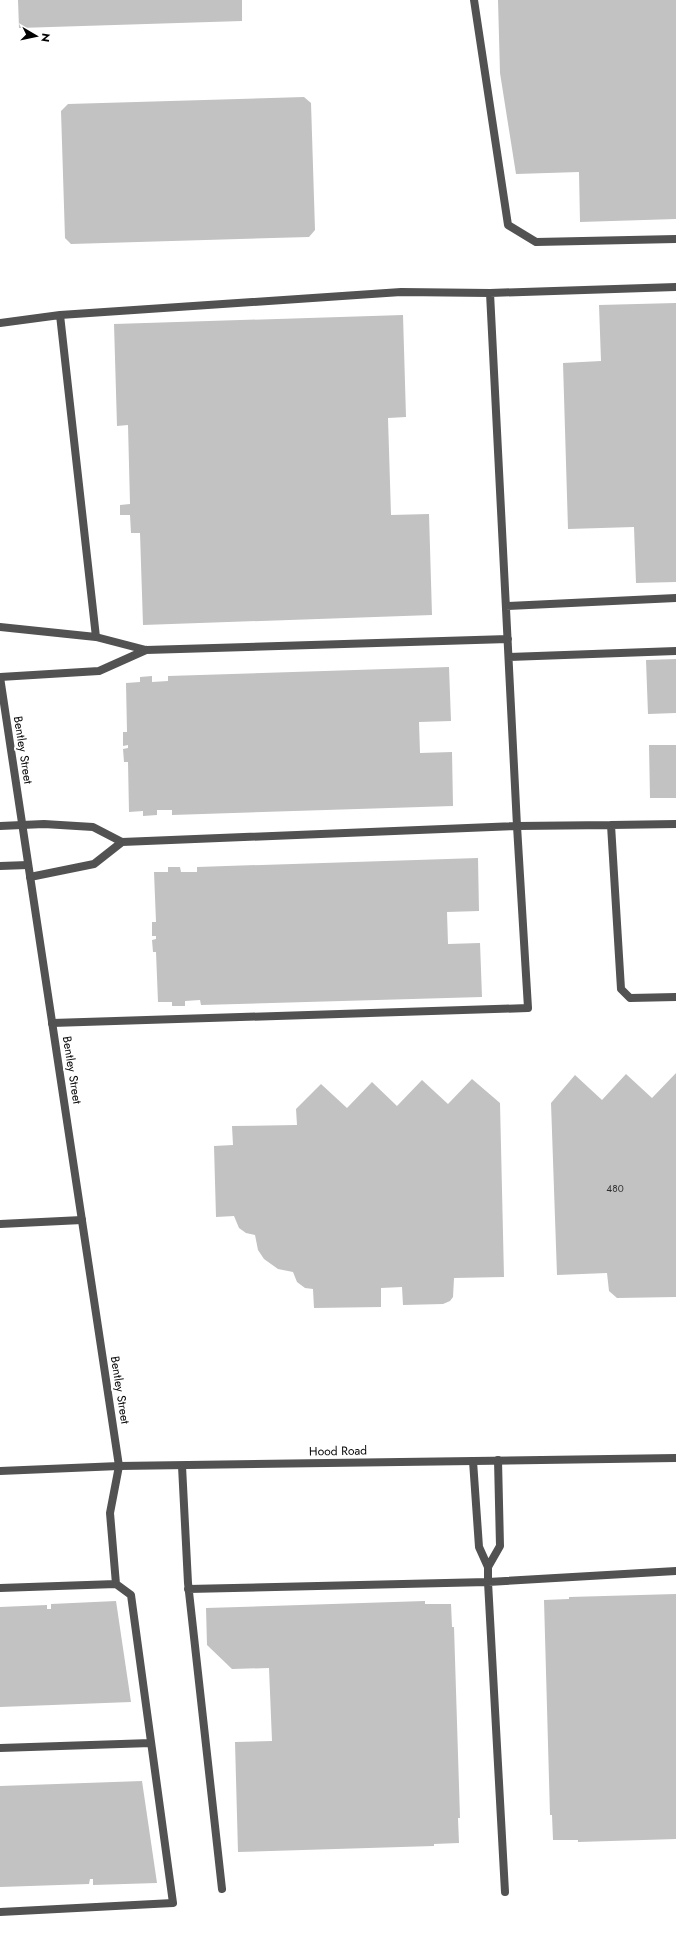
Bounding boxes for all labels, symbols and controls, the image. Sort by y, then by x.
north arrow [16,16,56,56]
text: N [37,32,54,43]
street label: Bentley Street [9,715,37,785]
street label: Bentley Street [58,1035,86,1105]
house number: 480 [606,1181,624,1196]
street label: Bentley Street [106,1355,134,1425]
street label: Hood Road [309,1441,367,1461]

